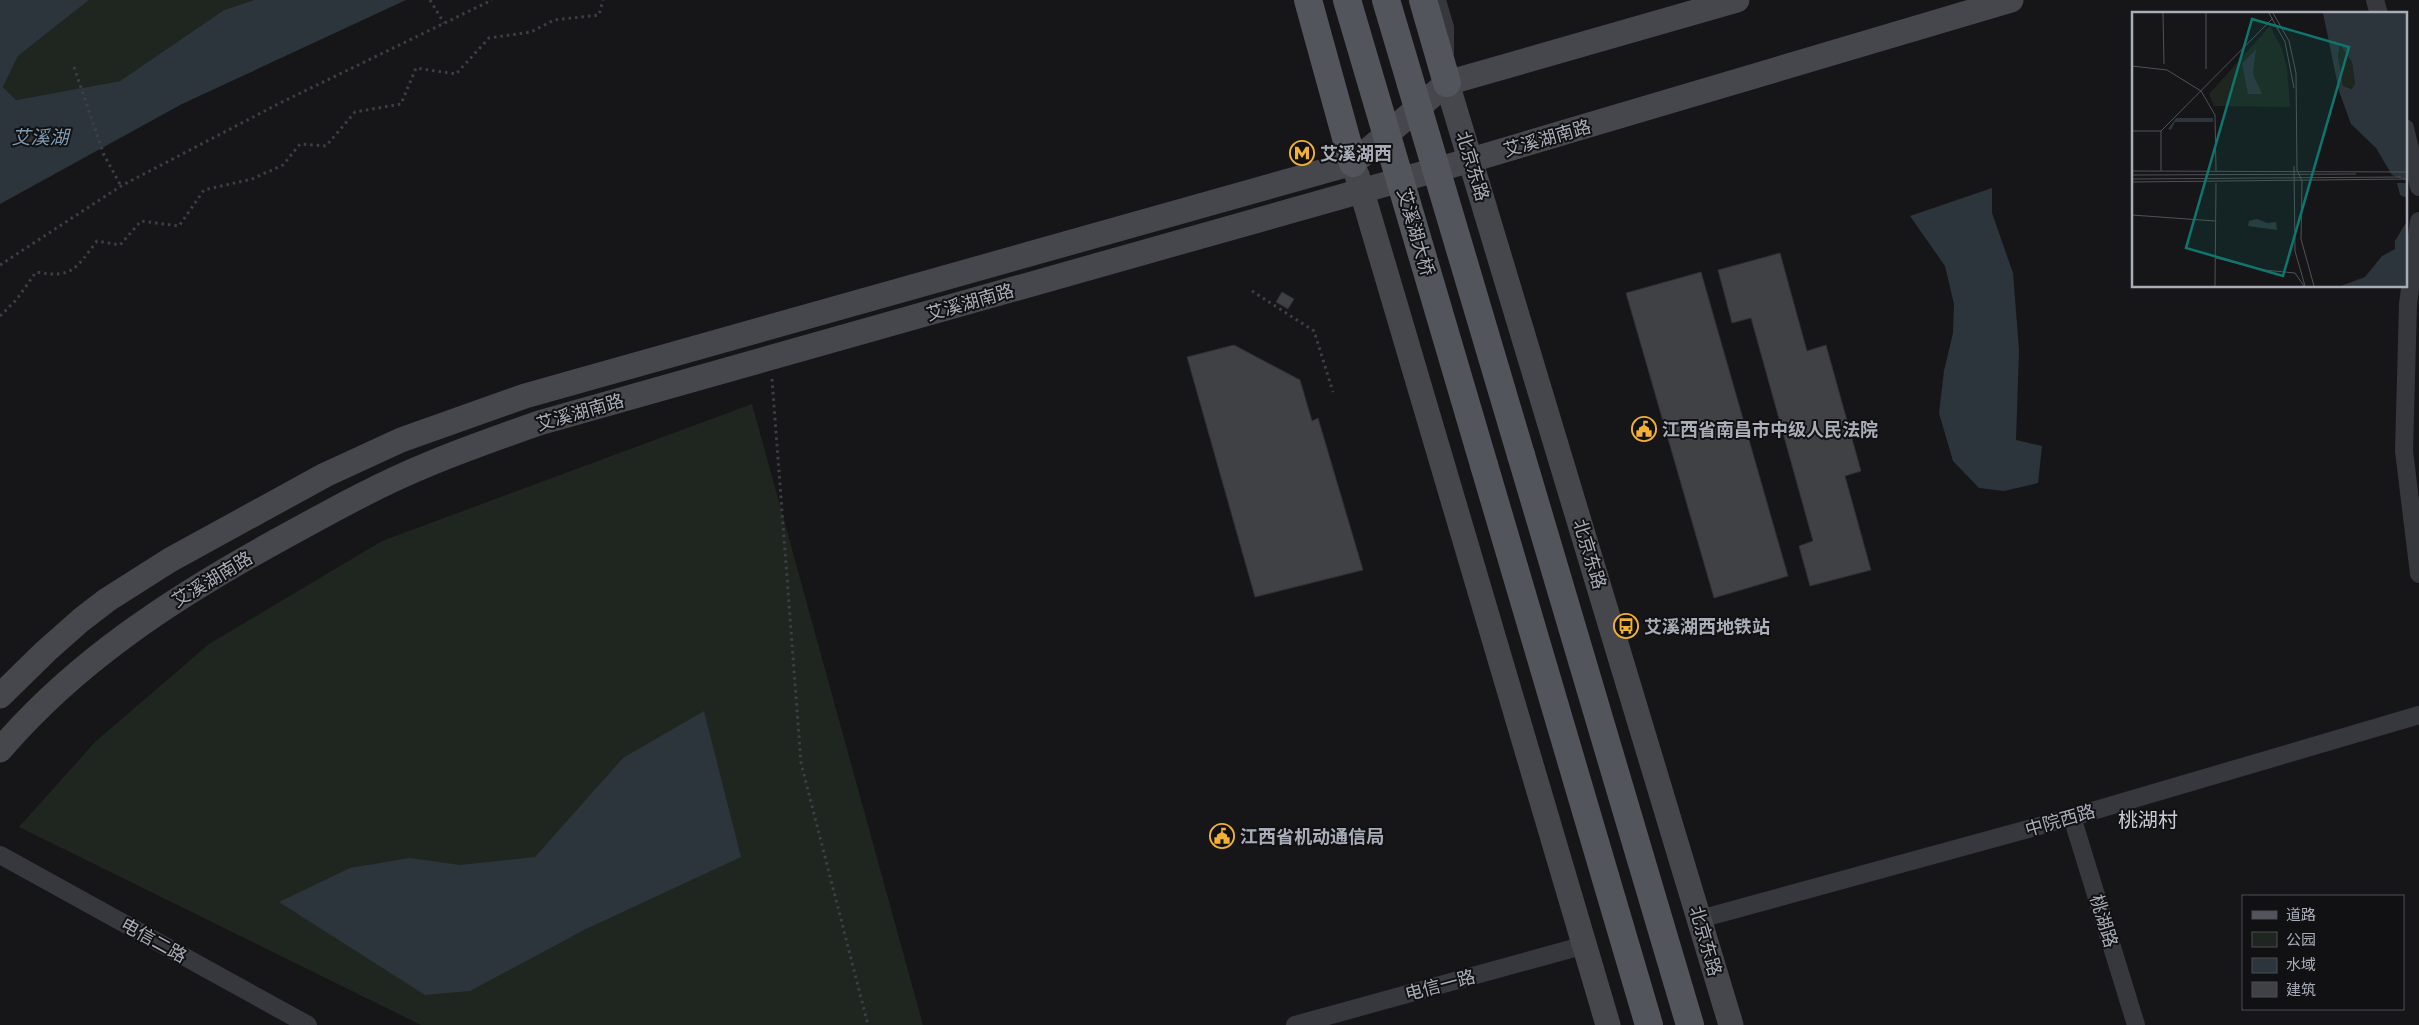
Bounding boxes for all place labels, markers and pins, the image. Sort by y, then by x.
metro station icon: 艾溪湖西 [1289,140,1315,166]
place label: 艾溪湖西 [1320,140,1392,167]
public building icon: 江西省南昌市中级人民法院 [1631,416,1657,442]
place label: 江西省南昌市中级人民法院 [1662,416,1878,443]
bus stop icon: 艾溪湖西地铁站 [1613,613,1639,639]
place label: 艾溪湖西地铁站 [1644,613,1770,640]
public building icon: 江西省机动通信局 [1209,823,1235,849]
place label: 江西省机动通信局 [1240,823,1384,850]

